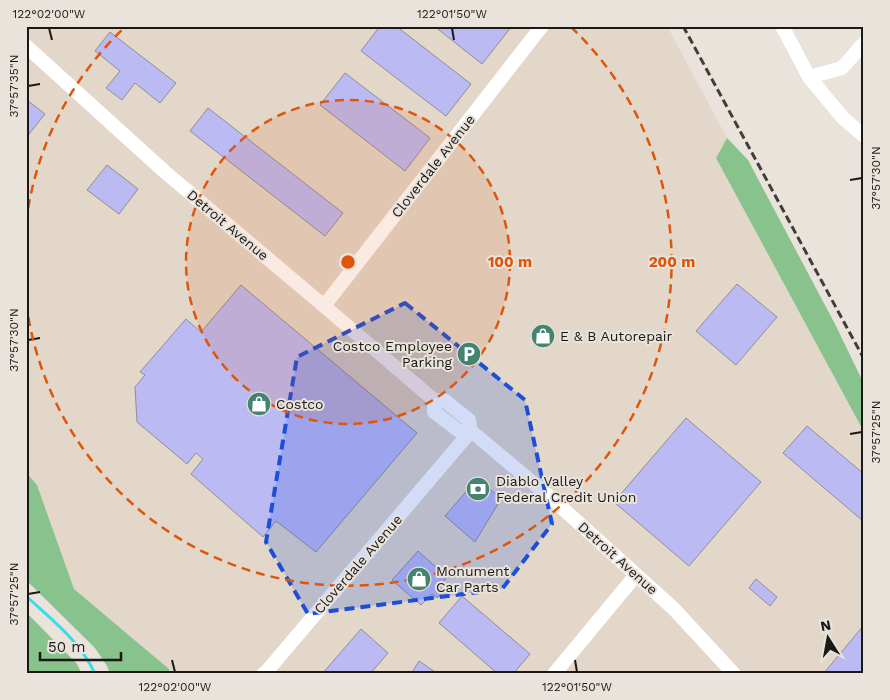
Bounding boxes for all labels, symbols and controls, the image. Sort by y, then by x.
text: 122°02'00"W [13,7,86,21]
text: 122°01'50"W [417,7,487,21]
text: 37°57'35"N [7,55,21,117]
street label: Cloverdale Avenue [388,111,478,221]
text: 37°57'30"N [869,146,883,210]
street label: Detroit Avenue [184,186,272,264]
centre of rings [339,253,357,271]
text: 100 m [488,253,532,271]
text: 200 m [649,253,695,271]
text: 37°57'30"N [7,308,21,372]
shop icon: E & B Autorepair [530,323,556,349]
place label: E & B Autorepair [560,328,673,344]
place label: Costco Employee Parking [333,338,453,370]
parking icon: Costco Employee Parking [456,341,482,367]
shop icon: Costco [246,391,272,417]
place label: Costco [276,396,324,412]
text: 37°57'25"N [869,401,883,463]
place label: Diablo Valley Federal Credit Union [496,473,636,505]
bank icon: Diablo Valley Federal Credit Union [465,476,491,502]
street label: Cloverdale Avenue [311,511,405,617]
street label: Detroit Avenue [575,518,661,598]
text: 37°57'25"N [7,563,21,625]
place label: Monument Car Parts [436,563,510,595]
shop icon: Monument Car Parts [406,566,432,592]
north arrow [802,612,852,662]
text: N [819,616,832,634]
scale bar [40,630,121,662]
text: 50 m [48,638,85,656]
text: 122°02'00"W [139,680,212,694]
text: 122°01'50"W [542,680,612,694]

